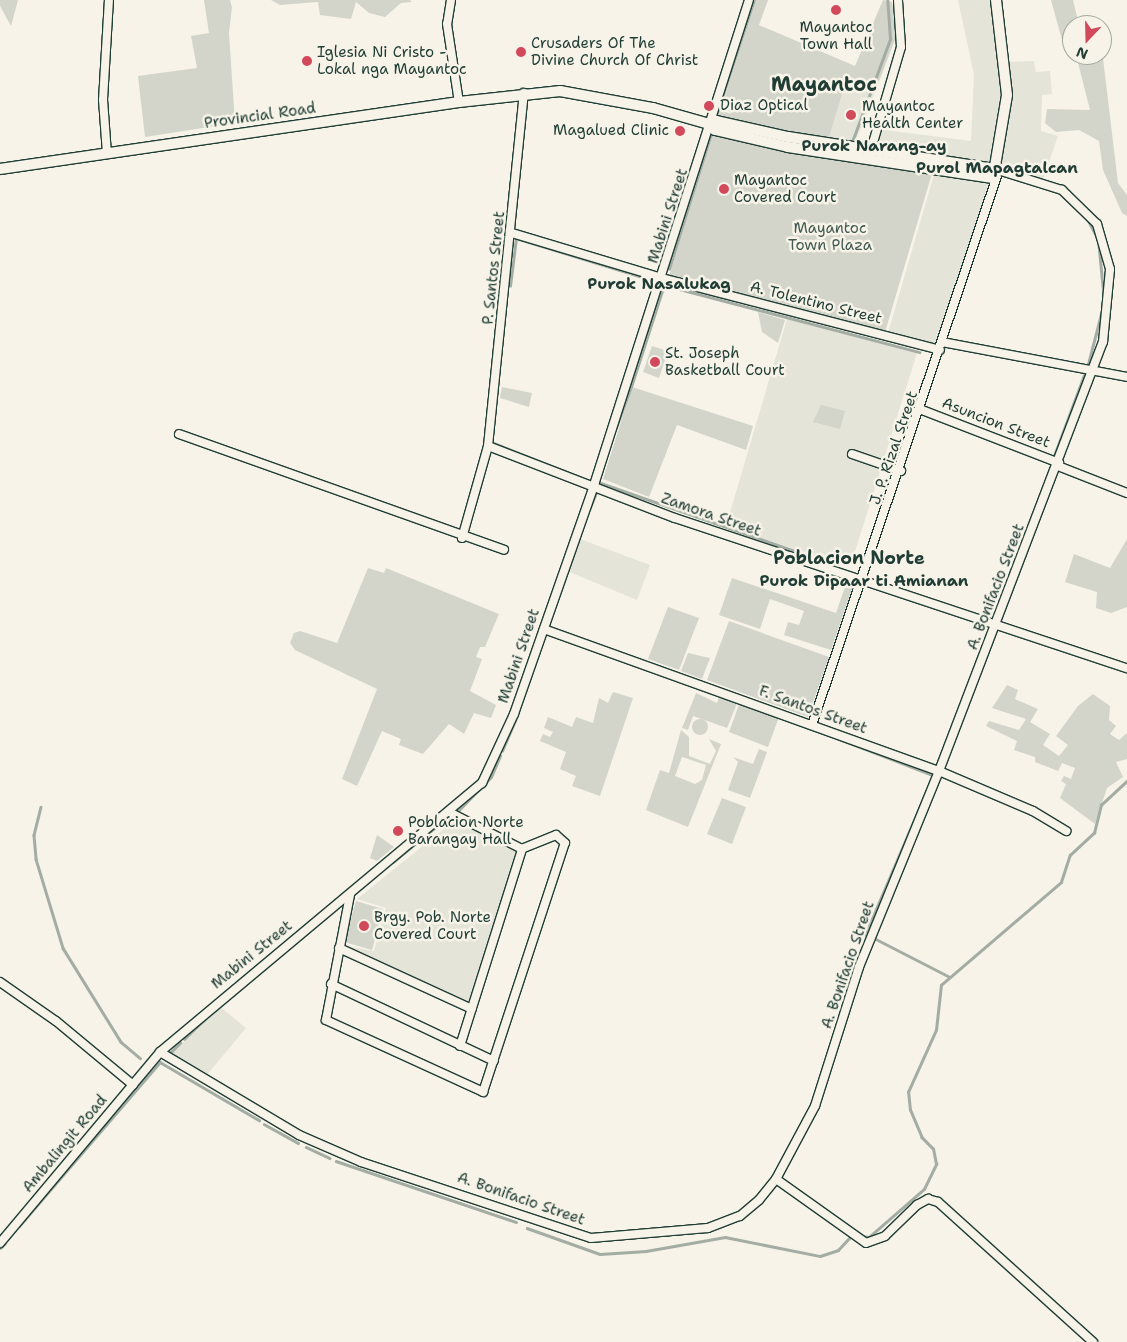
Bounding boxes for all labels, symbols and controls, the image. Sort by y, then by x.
marker: Mayantoc Town Hall [830,4,842,16]
north arrow [1062,15,1112,65]
place label: Mayantoc Town Hall [799,18,873,53]
place label: Crusaders Of The Divine Church Of Christ [531,34,698,69]
place label: Iglesia Ni Cristo - Lokal nga Mayantoc [317,43,467,78]
text: N [1074,43,1090,63]
marker: Crusaders Of The Divine Church Of Christ [515,46,527,58]
marker: Iglesia Ni Cristo - Lokal nga Mayantoc [301,55,313,67]
district label: Mayantoc [771,72,877,96]
place label: Diaz Optical [720,97,808,115]
place label: Mayantoc Health Center [862,97,963,132]
street label: Provincial Road [203,99,317,133]
marker: Diaz Optical [702,99,716,113]
marker: Mayantoc Health Center [844,108,858,122]
place label: Magalued Clinic [553,122,669,140]
marker: Magalued Clinic [673,124,687,138]
district label: Purok Narang-ay [802,136,946,156]
district label: Purol Mapagtalcan [916,158,1078,178]
street label: Mabini Street [644,166,692,266]
place label: Mayantoc Covered Court [734,171,837,206]
marker: Mayantoc Covered Court [718,183,730,195]
street label: P. Santos Street [479,210,509,326]
park label: Mayantoc Town Plaza [788,219,872,254]
district label: Purok Nasalukag [587,274,731,294]
street label: A. Tolentino Street [748,278,884,328]
place label: St. Joseph Basketball Court [665,344,785,379]
marker: St. Joseph Basketball Court [649,356,661,368]
street label: J. P. Rizal Street [866,389,922,507]
street label: Asuncion Street [939,394,1053,452]
street label: Zamora Street [659,489,763,541]
street label: A. Bonifacio Street [964,521,1028,653]
district label: Poblacion Norte [773,547,925,569]
district label: Purok Dipaar ti Amianan [760,571,968,591]
street label: Mabini Street [494,606,544,706]
street label: F. Santos Street [756,682,870,738]
place label: Poblacion Norte Barangay Hall [408,813,524,848]
marker: Poblacion Norte Barangay Hall [392,825,404,837]
street label: A. Bonifacio Street [818,899,878,1031]
place label: Brgy. Pob. Norte Covered Court [374,908,491,943]
street label: Mabini Street [208,917,296,993]
marker: Brgy. Pob. Norte Covered Court [358,920,370,932]
street label: Ambalingit Road [19,1092,111,1196]
street label: A. Bonifacio Street [455,1169,587,1229]

